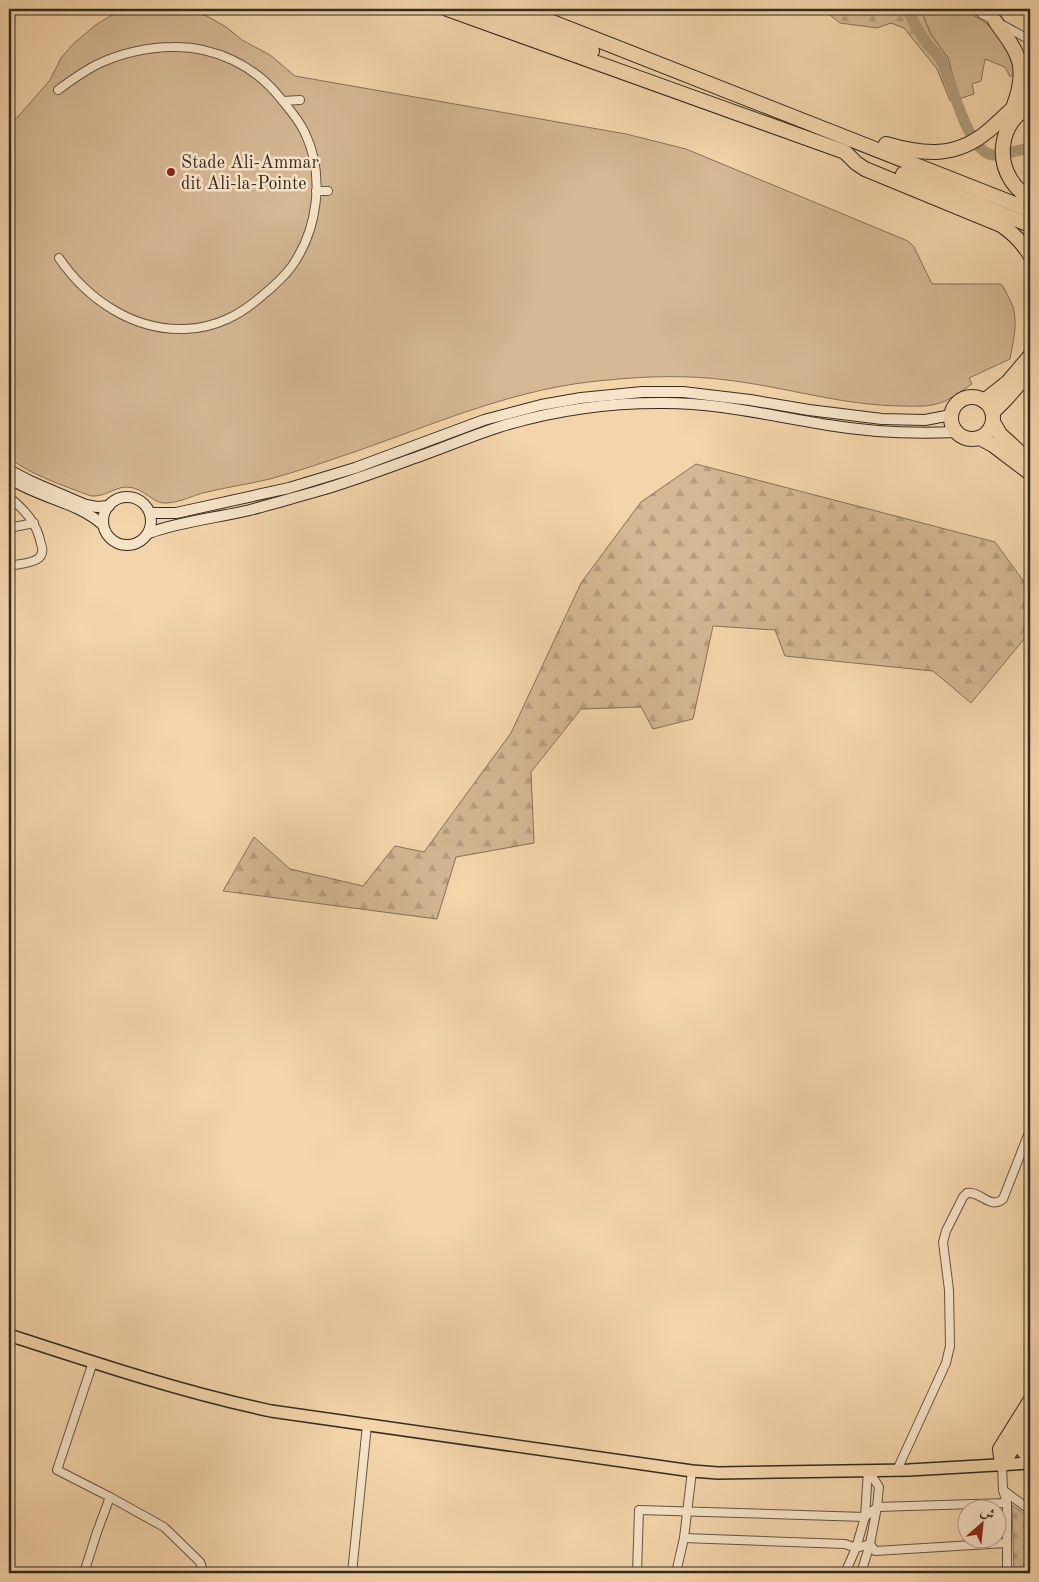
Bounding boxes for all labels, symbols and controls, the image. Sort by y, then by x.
place label: Stade Ali-Ammar dit Ali-la-Pointe [181,154,319,193]
marker: Stade Ali-Ammar dit Ali-la-Pointe [165,166,177,178]
north arrow [956,1500,1006,1550]
text: ش [978,1504,997,1523]

